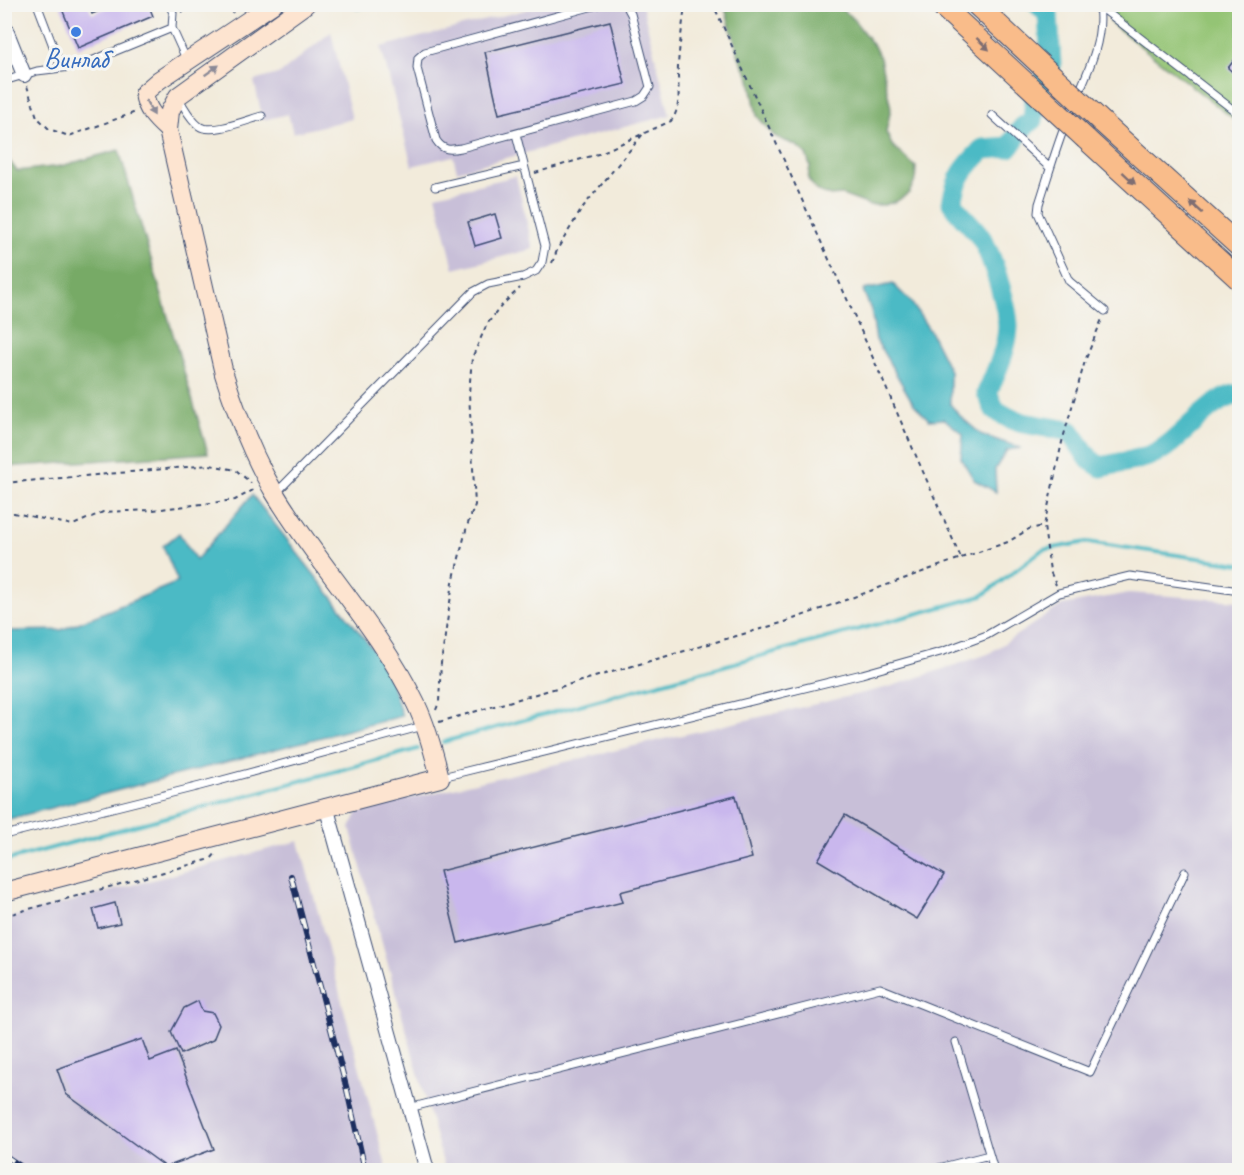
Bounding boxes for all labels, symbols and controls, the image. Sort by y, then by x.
marker: Винлаб [69,25,83,39]
one-way arrow [975,37,990,51]
place label: Винлаб [44,41,114,76]
one-way arrow [204,64,220,76]
one-way arrow [145,100,155,117]
one-way arrow [1122,171,1136,185]
one-way arrow [1189,201,1204,214]

